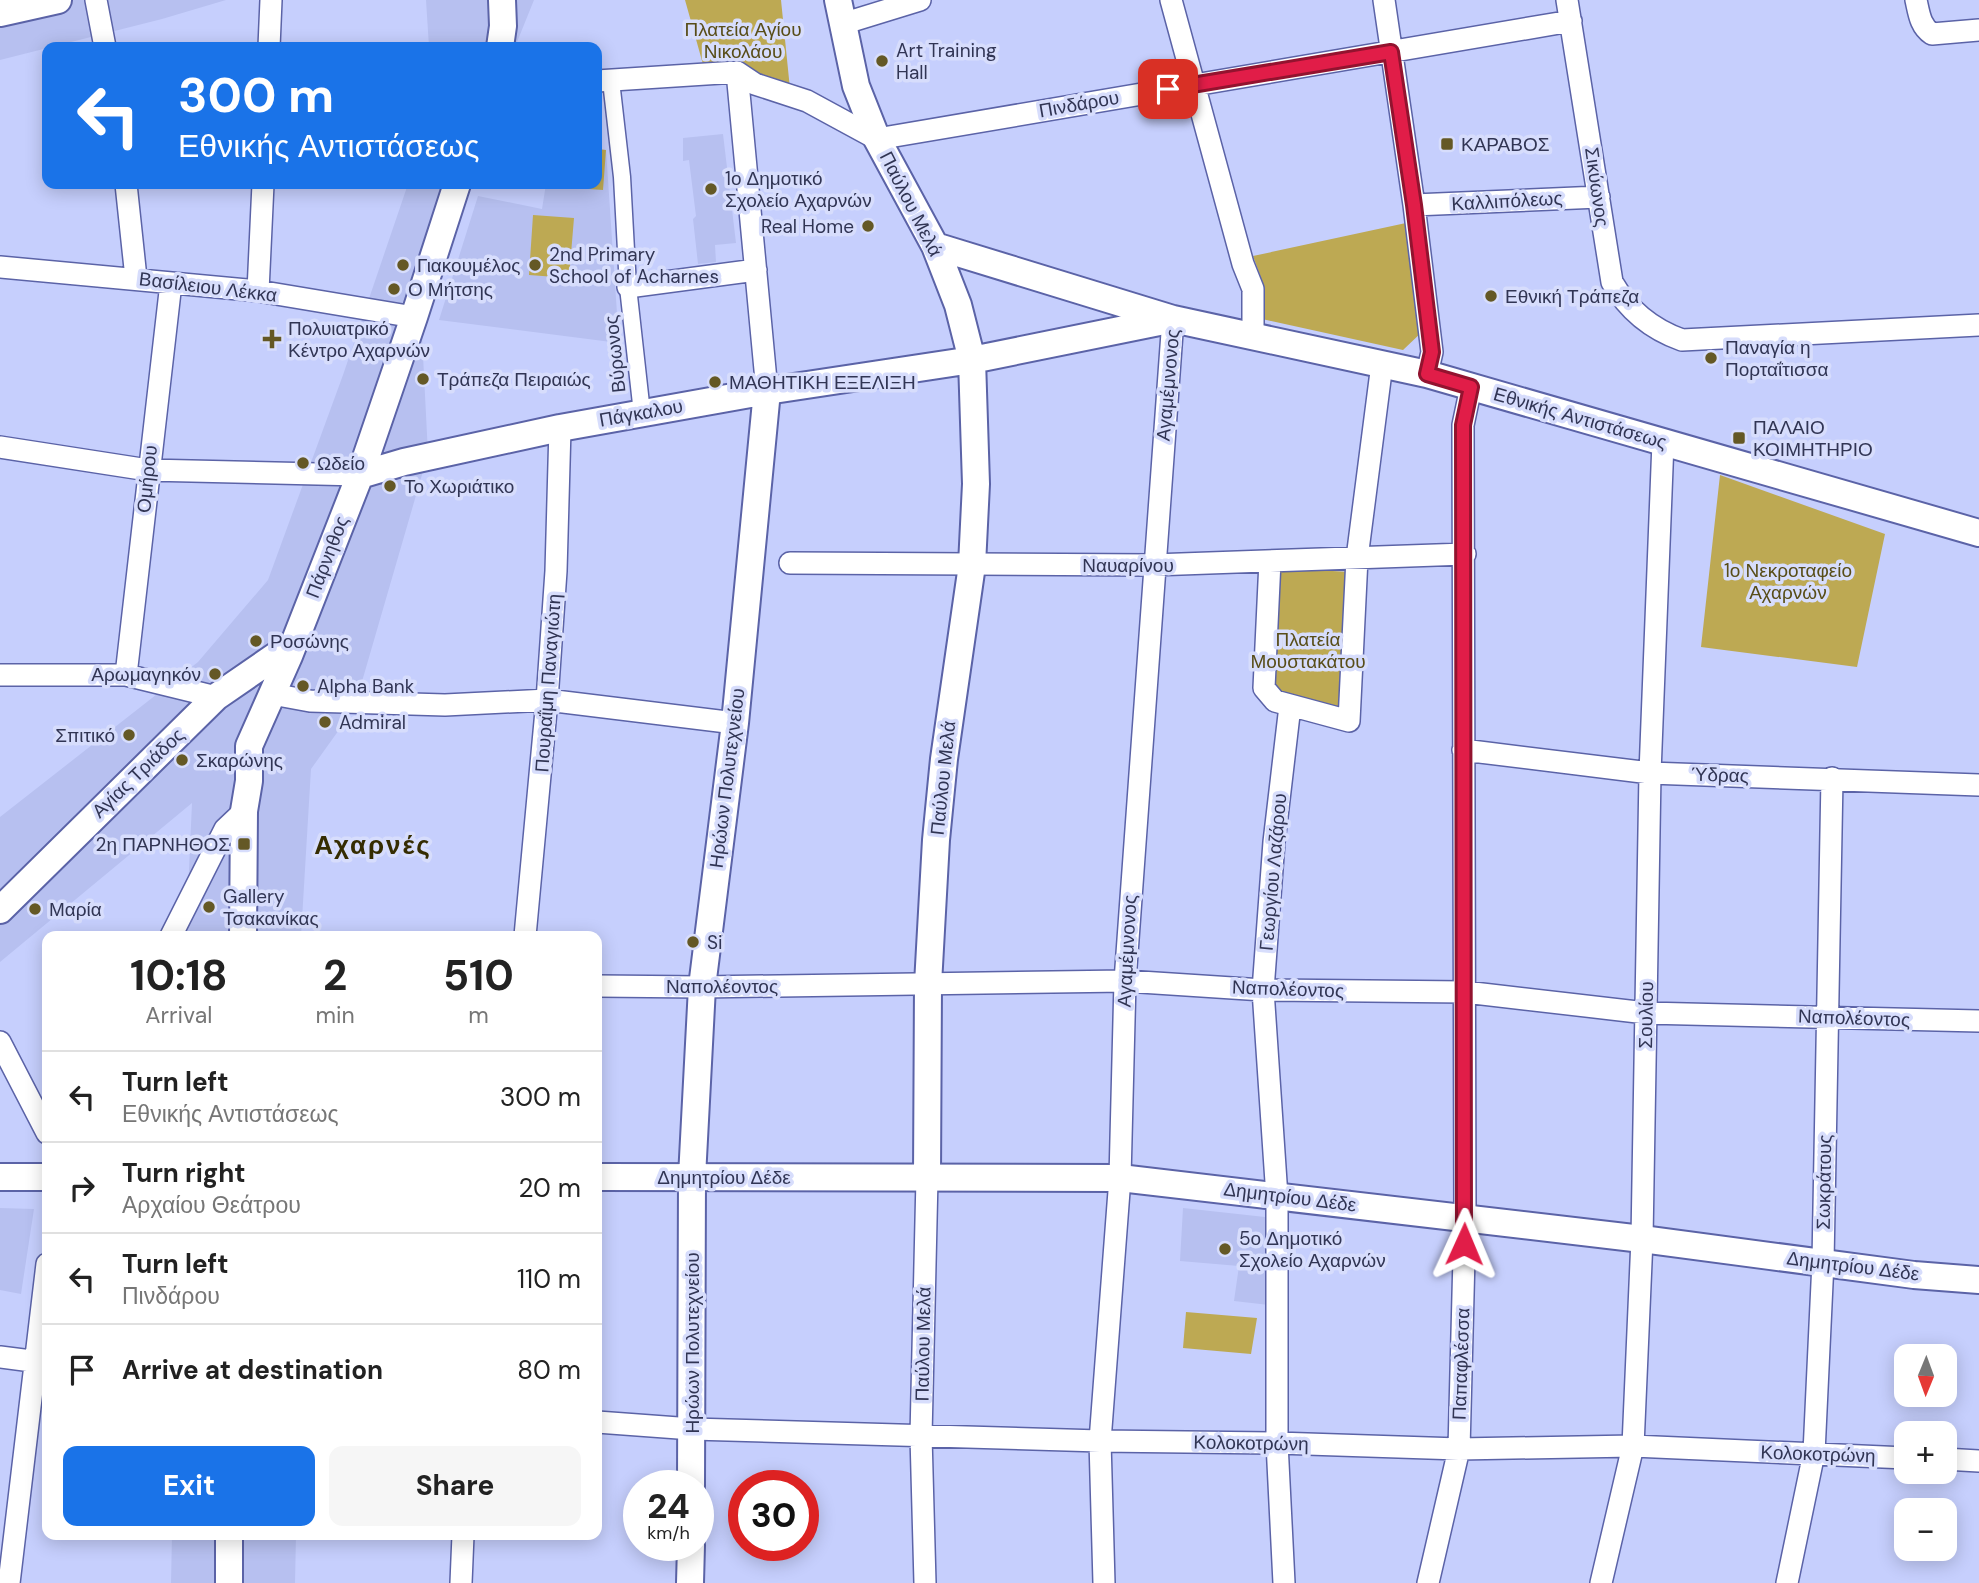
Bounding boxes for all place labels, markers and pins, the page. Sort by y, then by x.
place label: Art Training Hall [896,38,997,85]
marker: Art Training Hall [874,53,890,69]
pin [1138,59,1198,119]
place label: ΚΑΡΑΒΟΣ [1461,132,1549,157]
marker: ΚΑΡΑΒΟΣ [1439,136,1455,152]
place label: 1ο Δημοτικό Σχολείο Αχαρνών [725,166,872,213]
marker: 1ο Δημοτικό Σχολείο Αχαρνών [703,181,719,197]
place label: Real Home [761,214,854,239]
marker: Real Home [860,218,876,234]
place label: 2nd Primary School of Acharnes [549,242,719,289]
place label: Γιακουμέλος [417,253,520,278]
marker: Γιακουμέλος [395,257,411,273]
marker: 2nd Primary School of Acharnes [527,257,543,273]
place label: Ο Μήτσης [408,277,493,302]
marker: Ο Μήτσης [386,281,402,297]
place label: Εθνική Τράπεζα [1505,284,1639,309]
marker: Εθνική Τράπεζα [1483,288,1499,304]
place label: Πολυιατρικό Κέντρο Αχαρνών [288,316,430,363]
marker: Πολυιατρικό Κέντρο Αχαρνών [262,329,282,349]
place label: Παναγία η Πορταΐτισσα [1725,335,1828,382]
marker: Παναγία η Πορταΐτισσα [1703,350,1719,366]
place label: Τράπεζα Πειραιώς [437,367,591,392]
place label: ΜΑΘΗΤΙΚΗ ΕΞΕΛΙΞΗ [729,370,916,395]
marker: Τράπεζα Πειραιώς [415,371,431,387]
marker: ΜΑΘΗΤΙΚΗ ΕΞΕΛΙΞΗ [707,374,723,390]
place label: ΠΑΛΑΙΟ ΚΟΙΜΗΤΗΡΙΟ [1753,415,1873,462]
marker: ΠΑΛΑΙΟ ΚΟΙΜΗΤΗΡΙΟ [1731,430,1747,446]
place label: Ωδείο [317,451,365,476]
marker: Ωδείο [295,455,311,471]
place label: Το Χωριάτικο [404,474,514,499]
marker: Το Χωριάτικο [382,478,398,494]
place label: Ροσώνης [270,629,349,654]
marker: Ροσώνης [248,633,264,649]
place label: Αρωμαγηκόν [91,662,201,687]
marker: Αρωμαγηκόν [207,666,223,682]
place label: Alpha Bank [317,674,415,699]
marker: Alpha Bank [295,678,311,694]
place label: Admiral [339,710,406,735]
marker: Admiral [317,714,333,730]
place label: Σπιτικό [55,723,115,748]
marker: Σπιτικό [121,727,137,743]
place label: Σκαρώνης [196,748,283,773]
marker: Σκαρώνης [174,752,190,768]
place label: 2η ΠΑΡΝΗΘΟΣ [96,832,230,857]
marker: 2η ΠΑΡΝΗΘΟΣ [236,836,252,852]
place label: Gallery Τσακανίκας [223,884,319,931]
place label: Μαρία [49,897,102,922]
marker: Gallery Τσακανίκας [201,899,217,915]
marker: Μαρία [27,901,43,917]
place label: Si [707,930,723,955]
marker: Si [685,934,701,950]
place label: 5ο Δημοτικό Σχολείο Αχαρνών [1239,1226,1386,1273]
marker: 5ο Δημοτικό Σχολείο Αχαρνών [1217,1241,1233,1257]

